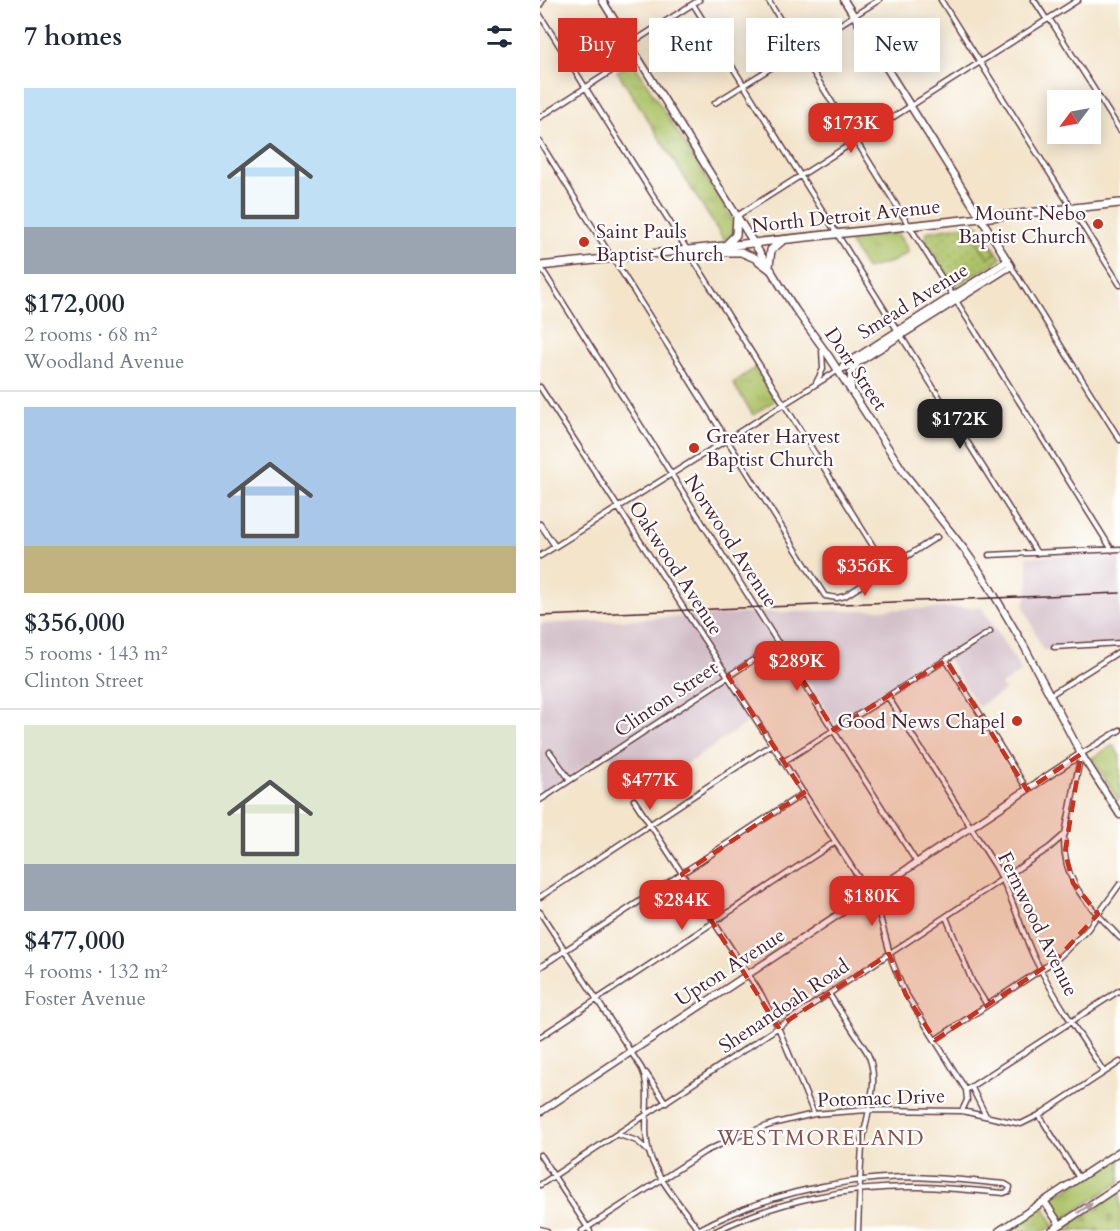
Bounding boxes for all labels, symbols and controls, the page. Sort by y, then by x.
chip: Buy [558,18,637,72]
chip: Rent [649,18,734,72]
chip: Filters [746,18,842,72]
chip: New [854,18,940,72]
text: 7 homes [24,19,122,54]
icon: filters [483,20,516,53]
north arrow [1047,90,1101,144]
map controls [1047,90,1101,144]
pin: $173K [809,103,893,154]
text: $173K [822,109,880,136]
icon: home [216,127,324,235]
street label: North Detroit Avenue [750,193,942,239]
place label: Mount Nebo Baptist Church [958,200,1086,250]
marker: Mount Nebo Baptist Church [1091,217,1105,231]
place label: Saint Pauls Baptist Church [596,218,724,268]
marker: Saint Pauls Baptist Church [577,235,591,249]
street label: Smead Avenue [853,256,973,346]
text: $172,000 [24,286,125,321]
text: 2 rooms · 68 m² [24,321,157,348]
street label: Dorr Street [818,322,894,417]
text: Woodland Avenue [24,348,184,375]
pin: $172K [918,399,1002,450]
text: $172K [931,405,989,432]
place label: Greater Harvest Baptist Church [706,423,840,473]
marker: Greater Harvest Baptist Church [687,441,701,455]
icon: home [216,446,324,554]
street label: Norwood Avenue [678,469,784,613]
street label: Oakwood Avenue [622,496,730,640]
pin: $356K [823,546,907,597]
text: $356K [836,552,894,579]
text: $356,000 [24,605,125,640]
text: 5 rooms · 143 m² [24,640,168,667]
pin: $289K [755,641,839,692]
text: $289K [768,647,826,674]
street label: Clinton Street [609,654,724,744]
text: Clinton Street [24,667,143,694]
place label: Good News Chapel [838,708,1005,735]
marker: Good News Chapel [1010,714,1024,728]
pin: $477K [608,760,692,811]
icon: home [216,764,324,872]
text: $477K [621,766,679,793]
street label: Fernwood Avenue [991,847,1085,1001]
pin: $180K [830,876,914,927]
pin: $284K [640,880,724,931]
text: $180K [843,882,901,909]
text: $284K [653,886,711,913]
street label: Upton Avenue [670,921,790,1013]
text: $477,000 [24,923,125,958]
street label: Shenandoah Road [714,952,855,1060]
text: 4 rooms · 132 m² [24,958,168,985]
text: Foster Avenue [24,985,146,1012]
street label: Potomac Drive [816,1082,946,1114]
district label: WESTMORELAND [716,1124,925,1153]
one-way arrow [1077,1202,1093,1214]

